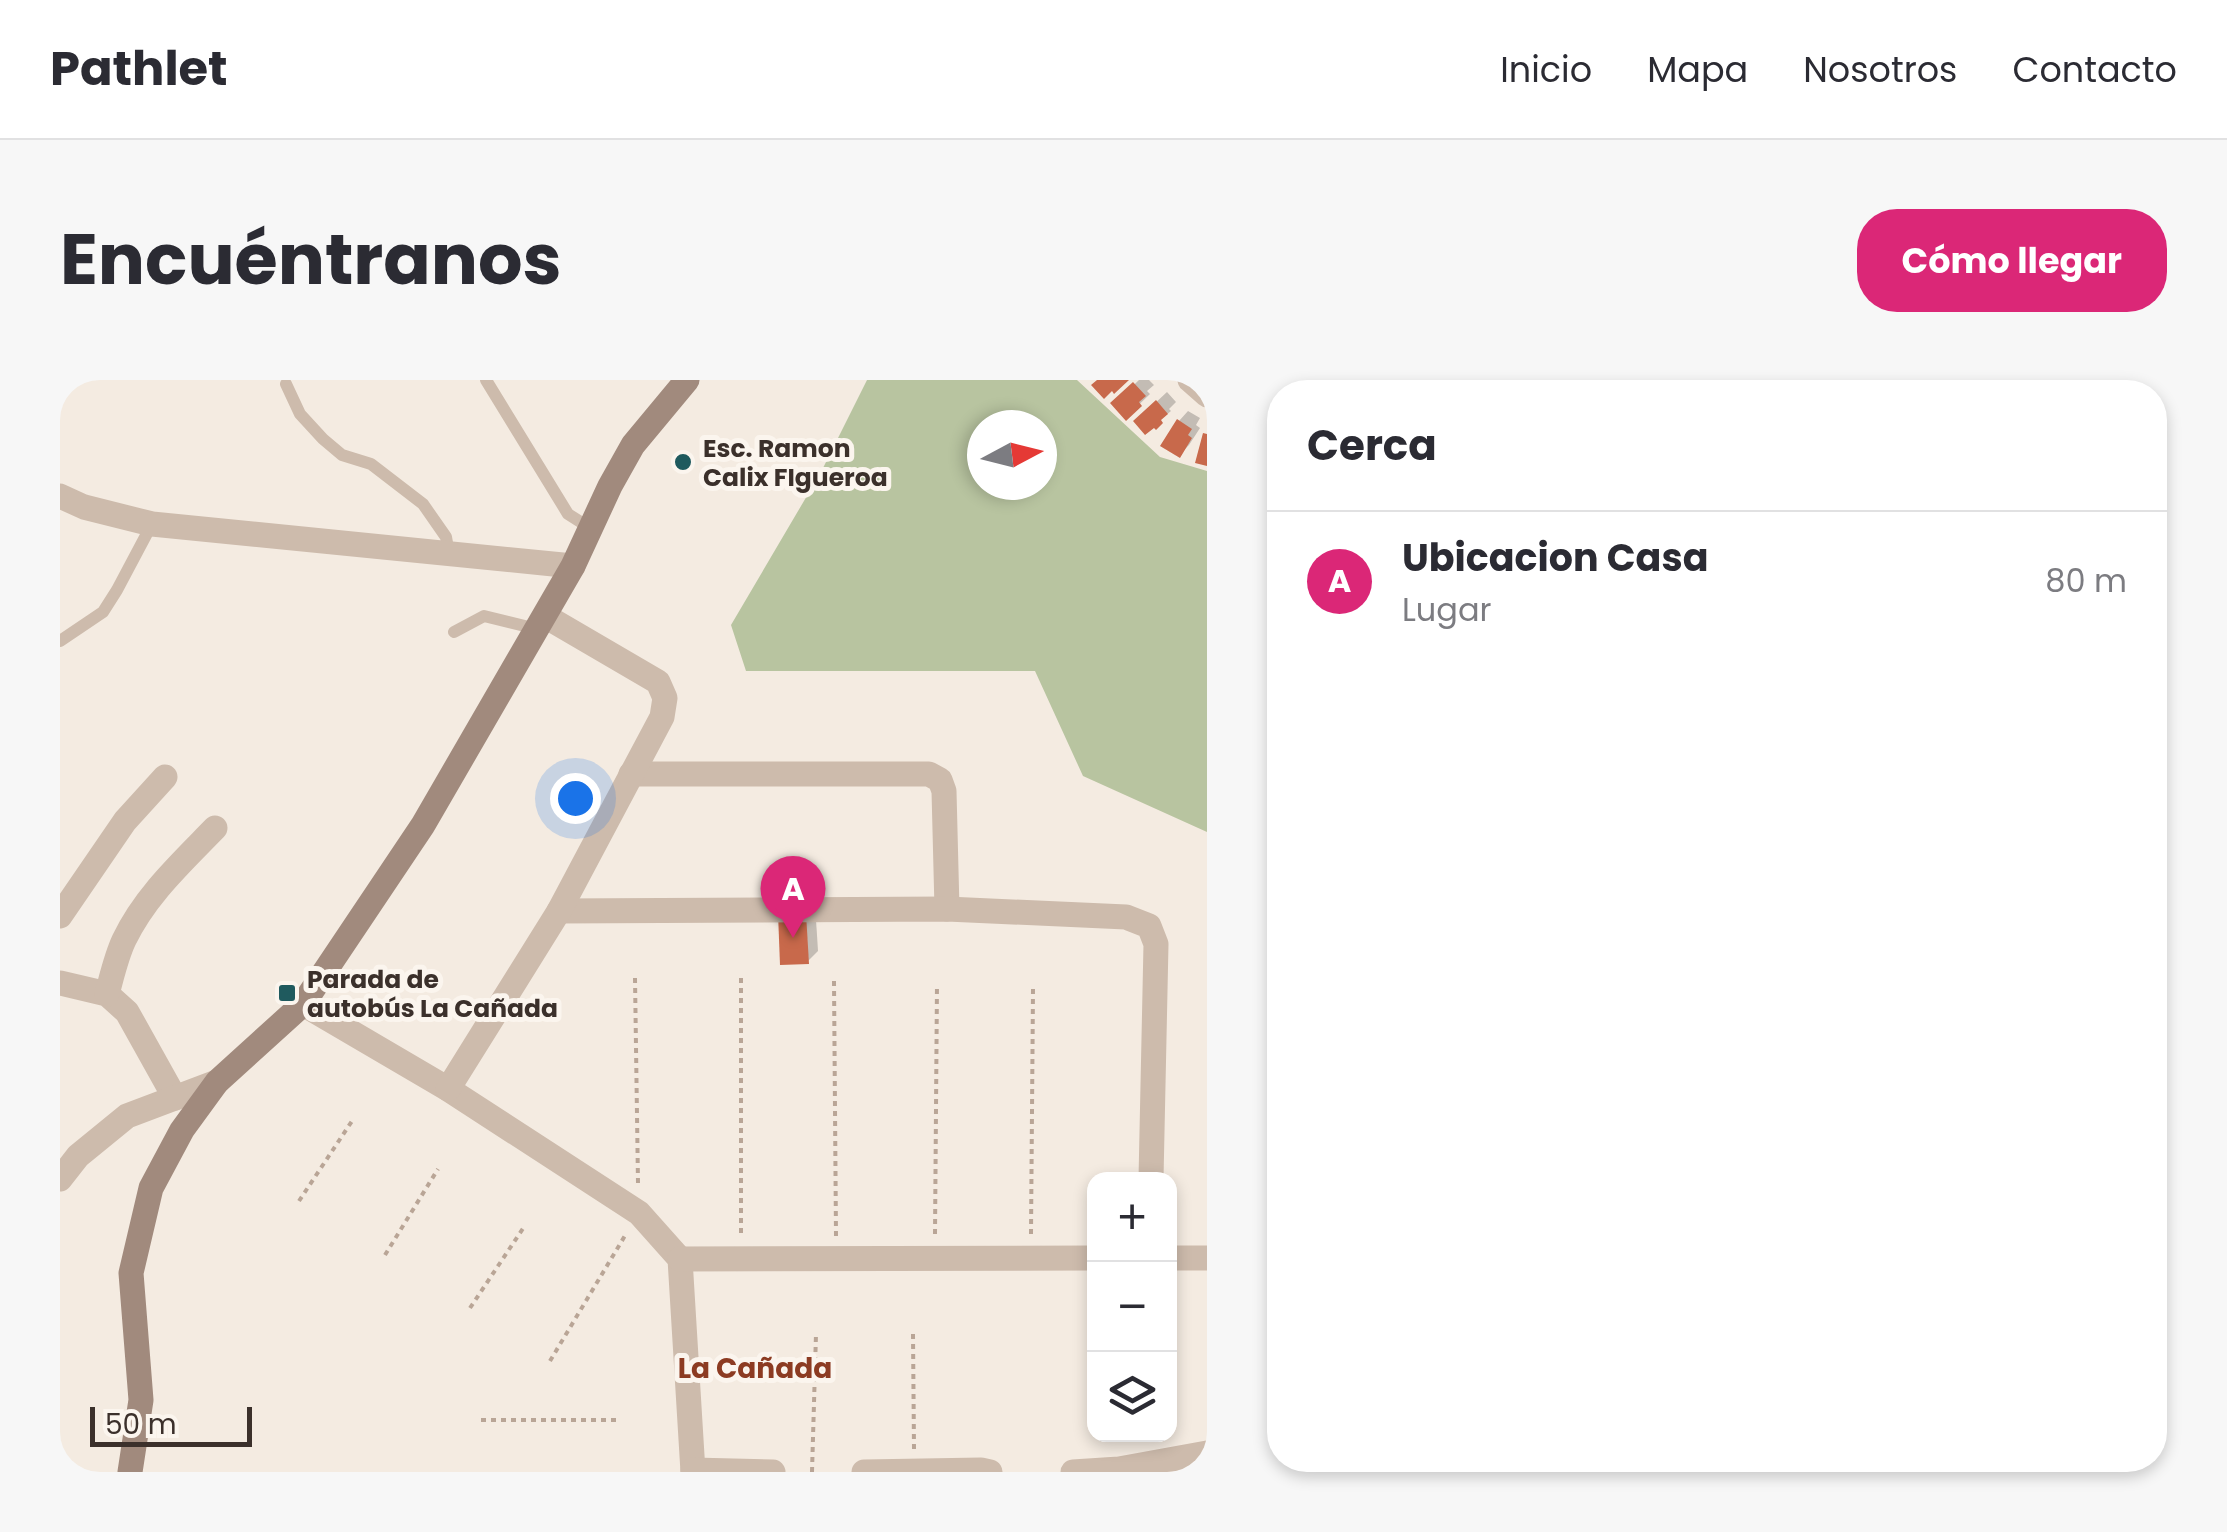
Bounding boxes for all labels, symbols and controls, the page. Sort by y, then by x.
text: Pathlet [50,35,228,102]
text: Inicio [1500,45,1592,94]
text: Mapa [1647,45,1748,94]
text: Nosotros [1803,45,1957,94]
text: Contacto [2012,45,2177,94]
button: Cómo llegar [1857,209,2167,312]
text: Encuéntranos [60,210,562,309]
north arrow [967,410,1057,500]
text: Cerca [1307,416,1437,475]
place label: Esc. Ramon Calix FIgueroa [703,431,888,495]
marker: Esc. Ramon Calix FIgueroa [672,451,694,473]
text: Ubicacion Casa [1402,531,1708,584]
text: A [1328,558,1351,603]
text: 80 m [2045,558,2127,603]
text: Lugar [1402,587,1492,632]
your location [550,773,601,824]
pin: A [760,856,826,938]
place label: Parada de autobús La Cañada [307,962,558,1026]
marker: Parada de autobús La Cañada [276,982,298,1004]
map controls [1087,1172,1177,1442]
button: + [1087,1172,1177,1262]
button: − [1087,1262,1177,1352]
district label: La Cañada [678,1349,832,1388]
button: layers [1087,1352,1177,1442]
scale bar [90,1402,252,1446]
text: 50 m [105,1405,176,1444]

